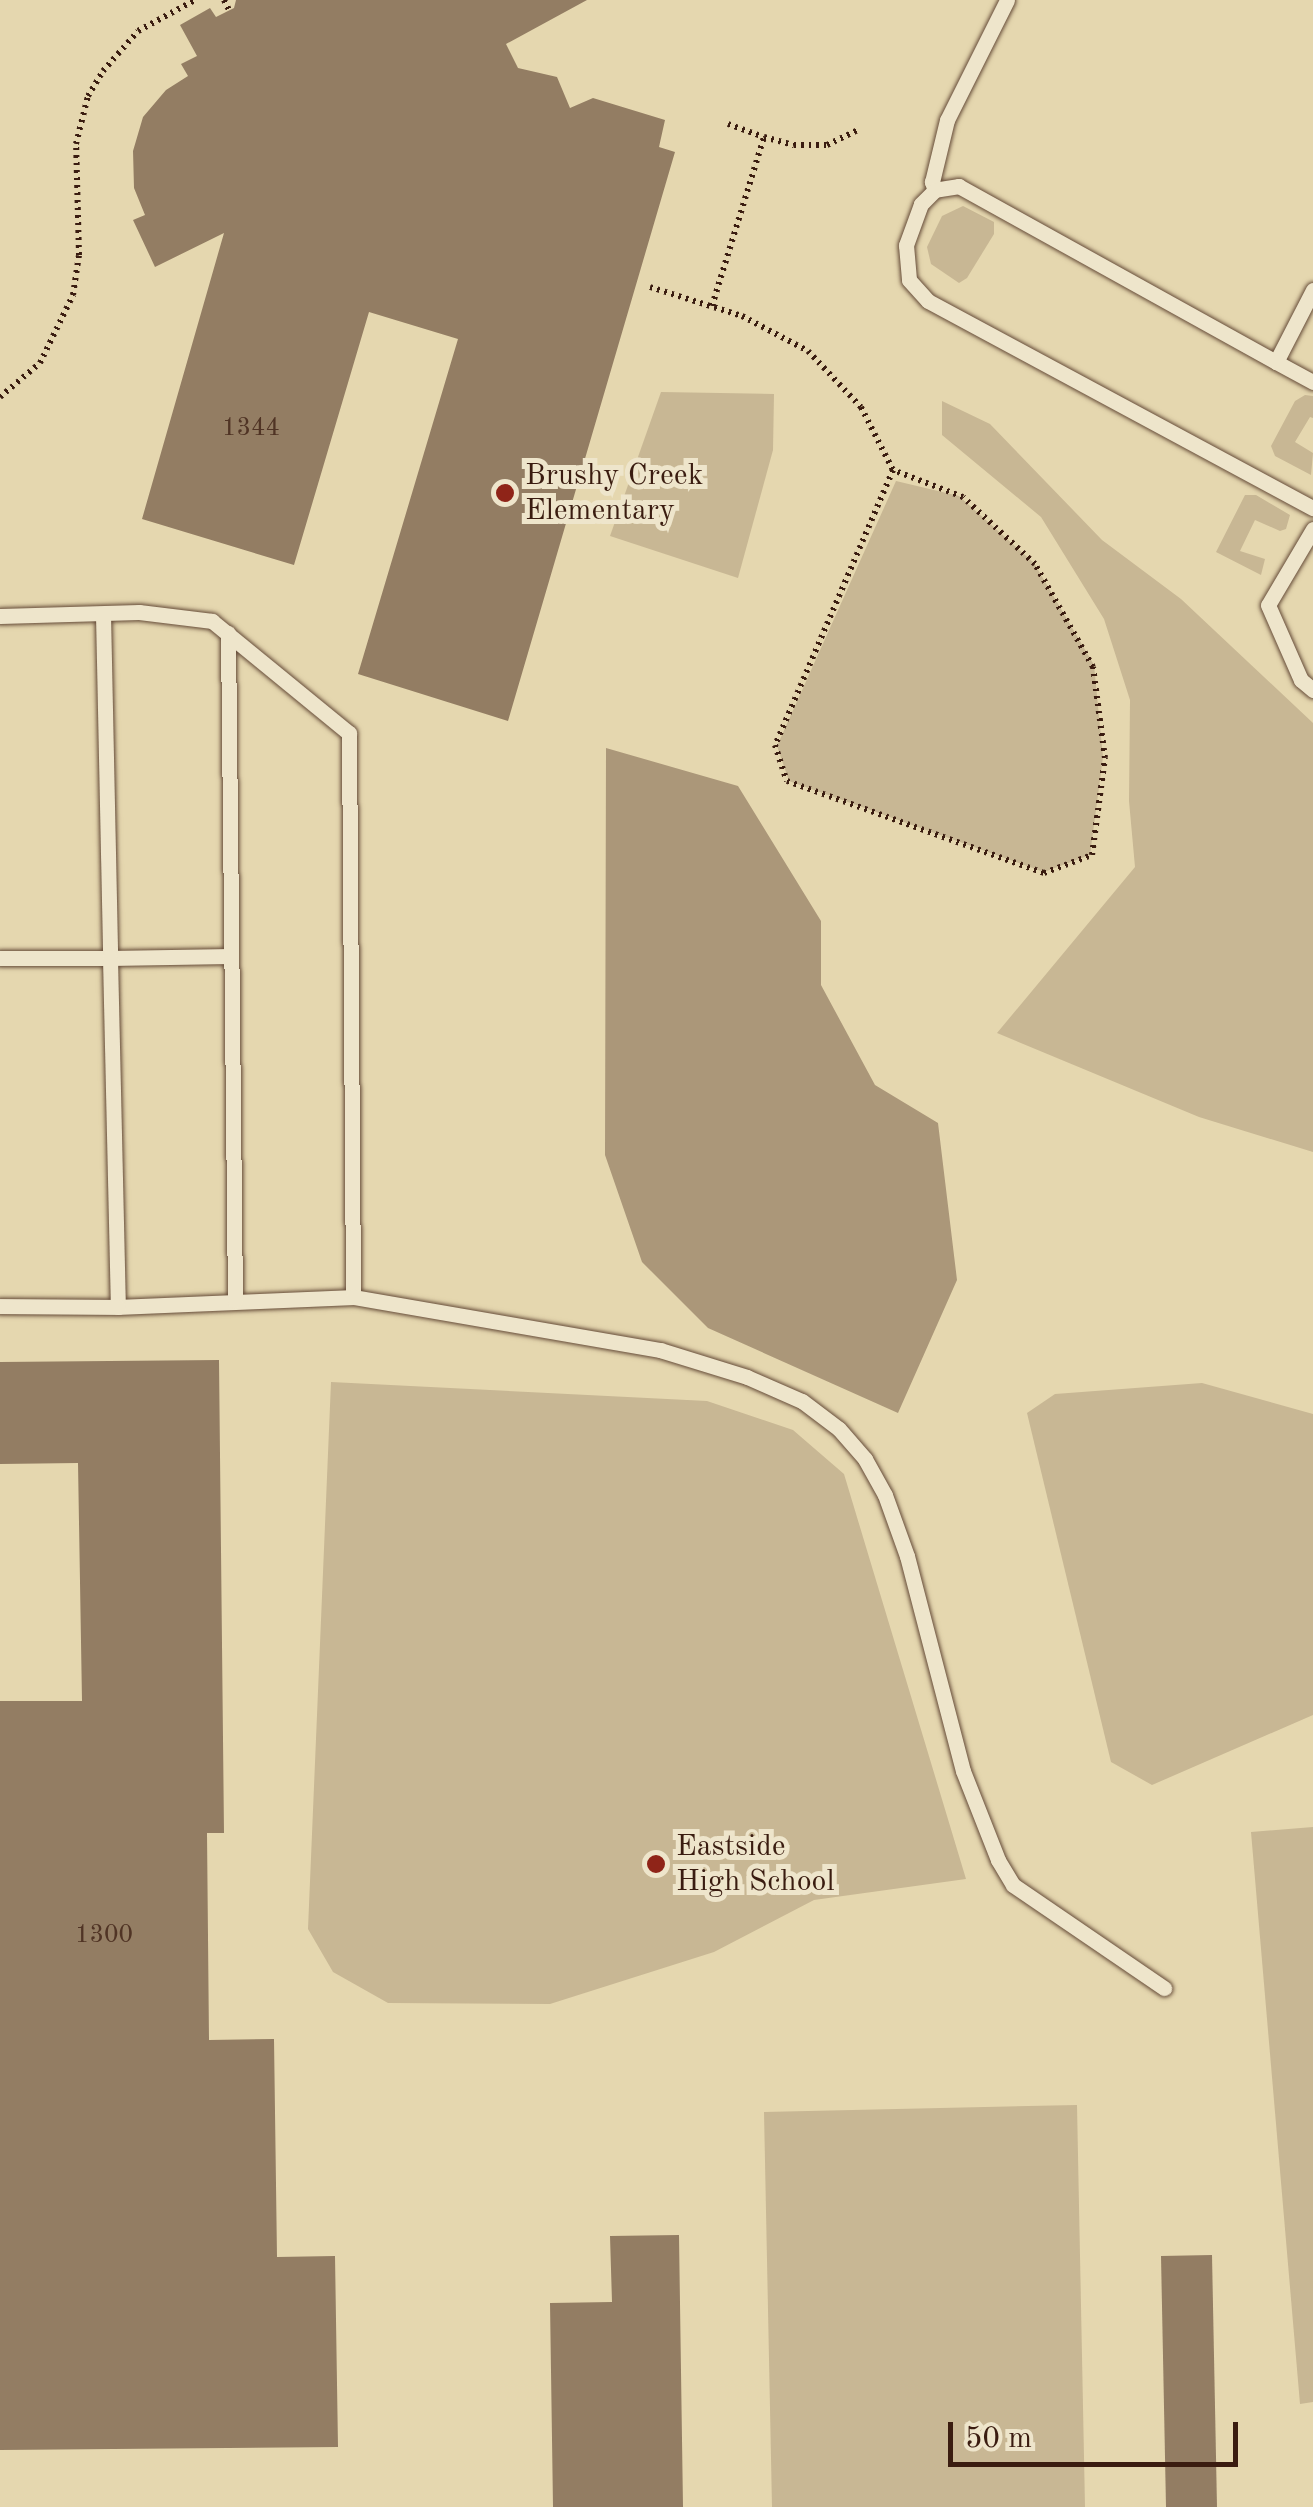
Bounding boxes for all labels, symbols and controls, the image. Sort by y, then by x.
house number: 1344 [222,414,280,444]
place label: Brushy Creek Elementary [525,458,703,528]
marker: Brushy Creek Elementary [494,482,516,504]
place label: Eastside High School [676,1829,835,1900]
marker: Eastside High School [645,1853,667,1875]
house number: 1300 [75,1921,133,1951]
scale bar [953,2402,1243,2464]
text: 50 m [965,2424,1032,2454]

